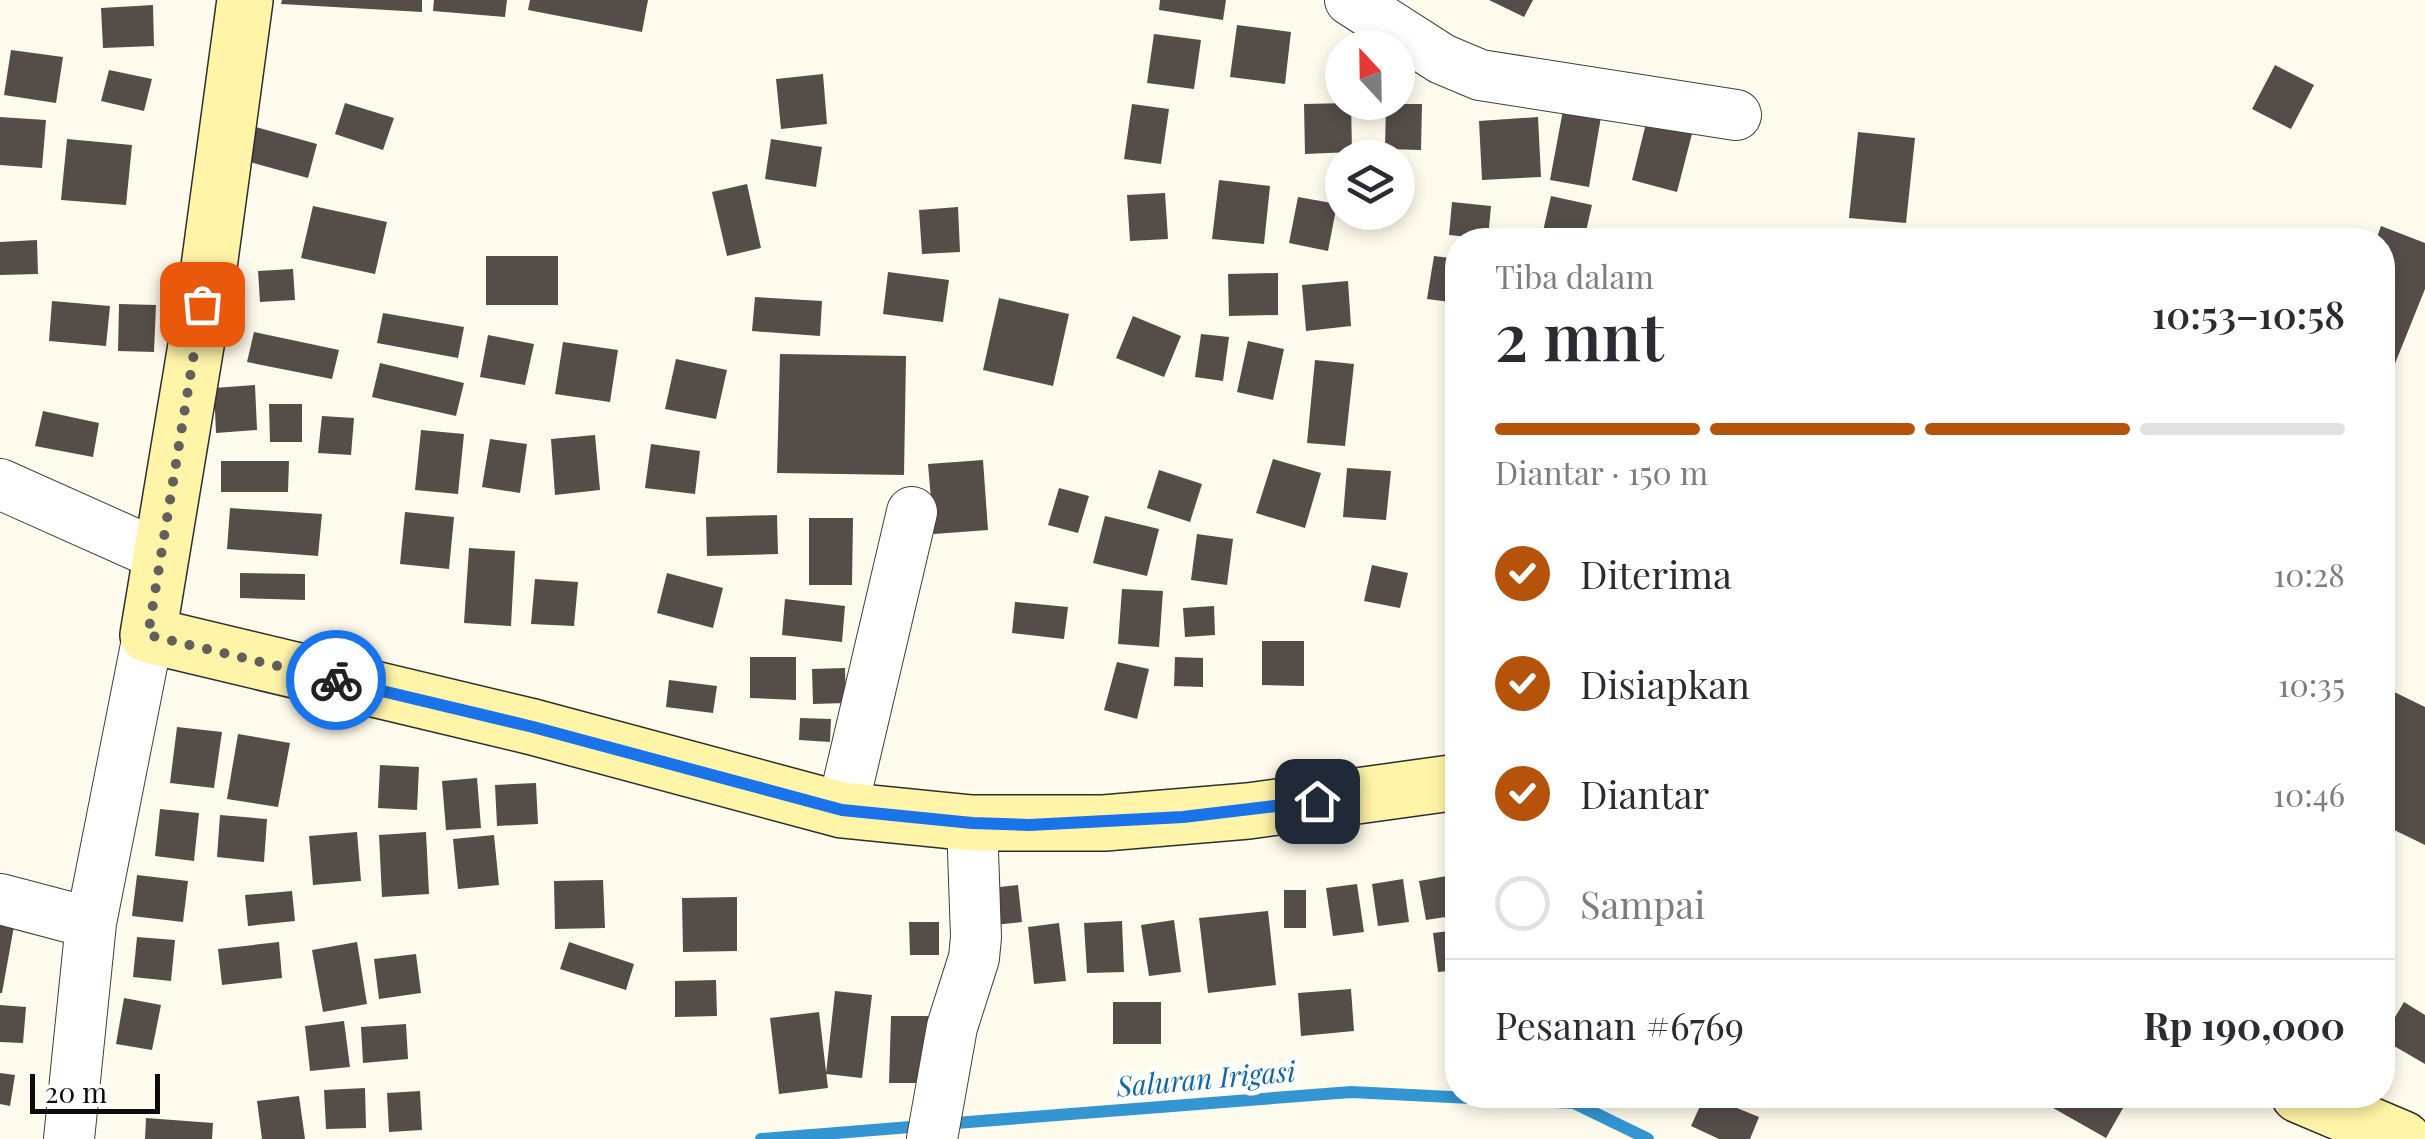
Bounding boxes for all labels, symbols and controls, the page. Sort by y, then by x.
north arrow [1325,30,1415,120]
map controls [1325,30,1415,230]
button: layers [1325,140,1415,230]
text: Tiba dalam [1495,254,1654,297]
pin [160,262,245,347]
icon: bag [175,277,230,332]
text: 10:53–10:58 [2152,288,2345,339]
text: 2 mnt [1495,291,1664,377]
text: Diantar · 150 m [1495,450,1708,493]
icon: check [1495,546,1550,601]
text: Diterima [1580,548,1732,599]
text: 10:28 [2273,552,2345,595]
courier [286,630,386,730]
icon: bike [309,653,364,708]
icon: check [1495,656,1550,711]
text: Disiapkan [1580,658,1750,709]
text: 10:35 [2278,662,2345,705]
pin [1275,759,1360,844]
icon: check [1495,766,1550,821]
text: Diantar [1580,768,1710,819]
text: 10:46 [2273,772,2345,815]
icon: home [1290,774,1345,829]
text: Sampai [1580,878,1705,929]
text: Pesanan #6769 [1495,999,1744,1050]
text: Rp 190,000 [2143,999,2345,1050]
water label: Saluran Irigasi [1114,1051,1297,1104]
scale bar [30,1069,160,1114]
text: 20 m [45,1073,107,1110]

